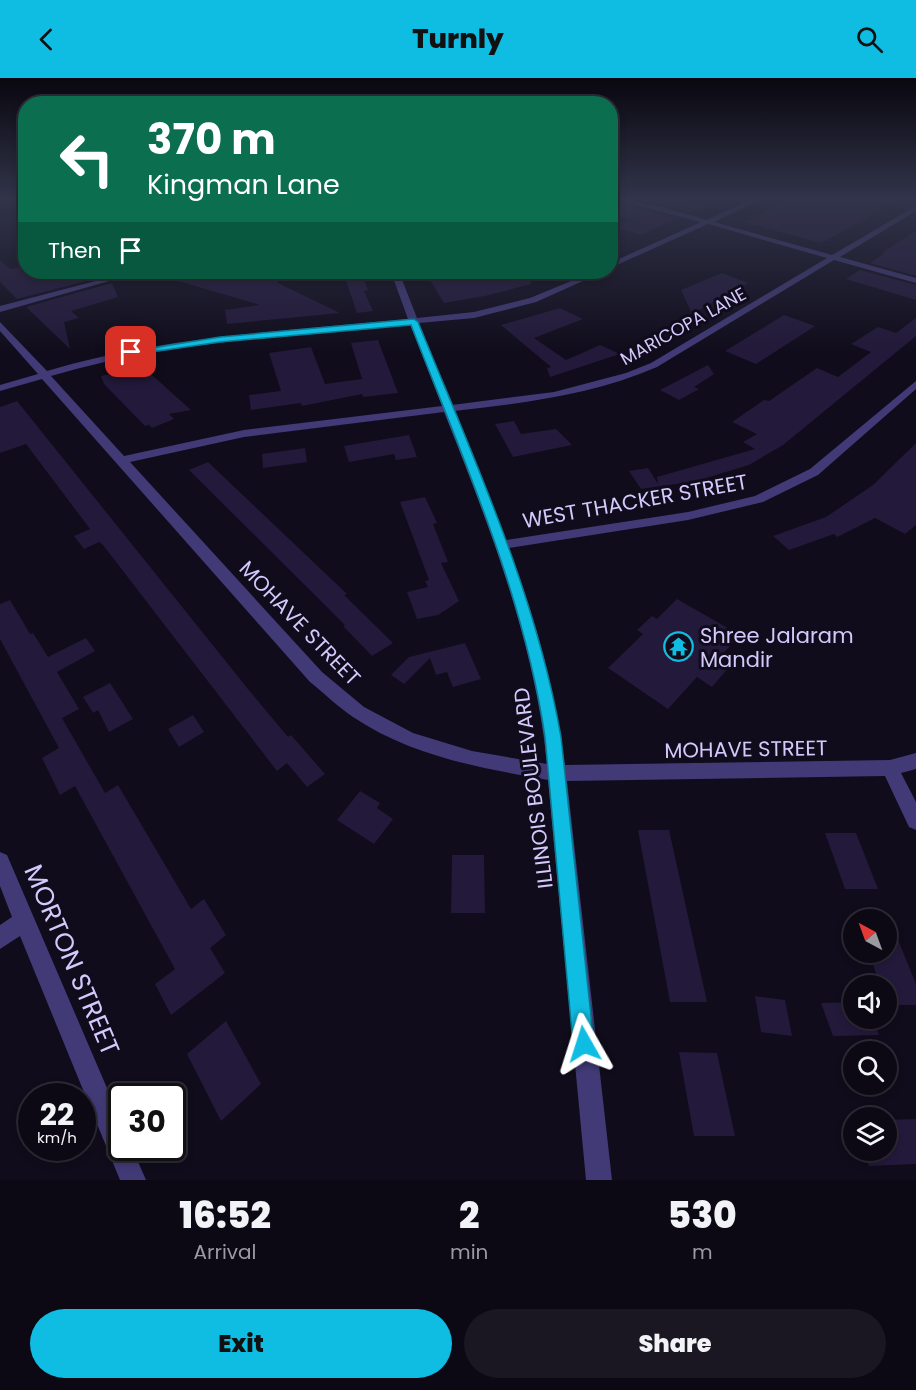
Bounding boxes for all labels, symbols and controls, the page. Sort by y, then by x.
text: Turnly [412,20,504,57]
icon: back [30,23,63,56]
icon: search [853,23,886,56]
text: 370 m [147,110,276,169]
icon: left [48,120,126,198]
text: Kingman Lane [147,166,340,203]
icon: arrive [114,234,147,267]
text: Then [48,235,102,266]
street label: MARICOPA LANE [616,281,750,371]
pin [105,326,156,377]
icon: arrive [114,335,147,368]
street label: WEST THACKER STREET [520,467,750,535]
street label: MOHAVE STREET [233,554,367,692]
place label: Shree Jalaram Mandir [700,621,854,674]
temple icon: Shree Jalaram Mandir [663,631,695,663]
street label: ILLINOIS BOULEVARD [506,686,560,890]
street label: MOHAVE STREET [664,733,828,765]
street label: MORTON STREET [16,859,128,1061]
north arrow [843,909,897,963]
map controls [843,909,897,1161]
button: sound [843,975,897,1029]
position arrow [552,1012,616,1076]
button: search [843,1041,897,1095]
speed limit sign: 30 [108,1083,186,1161]
text: 22 [40,1093,74,1136]
button: layers [843,1107,897,1161]
text: km/h [37,1127,77,1148]
text: 16:52 [179,1190,271,1241]
text: 2 [459,1190,479,1241]
text: 530 [668,1190,737,1241]
text: Arrival [194,1238,257,1266]
text: min [450,1238,488,1266]
text: m [692,1238,712,1266]
button: Exit [30,1309,452,1378]
button: Share [464,1309,886,1378]

